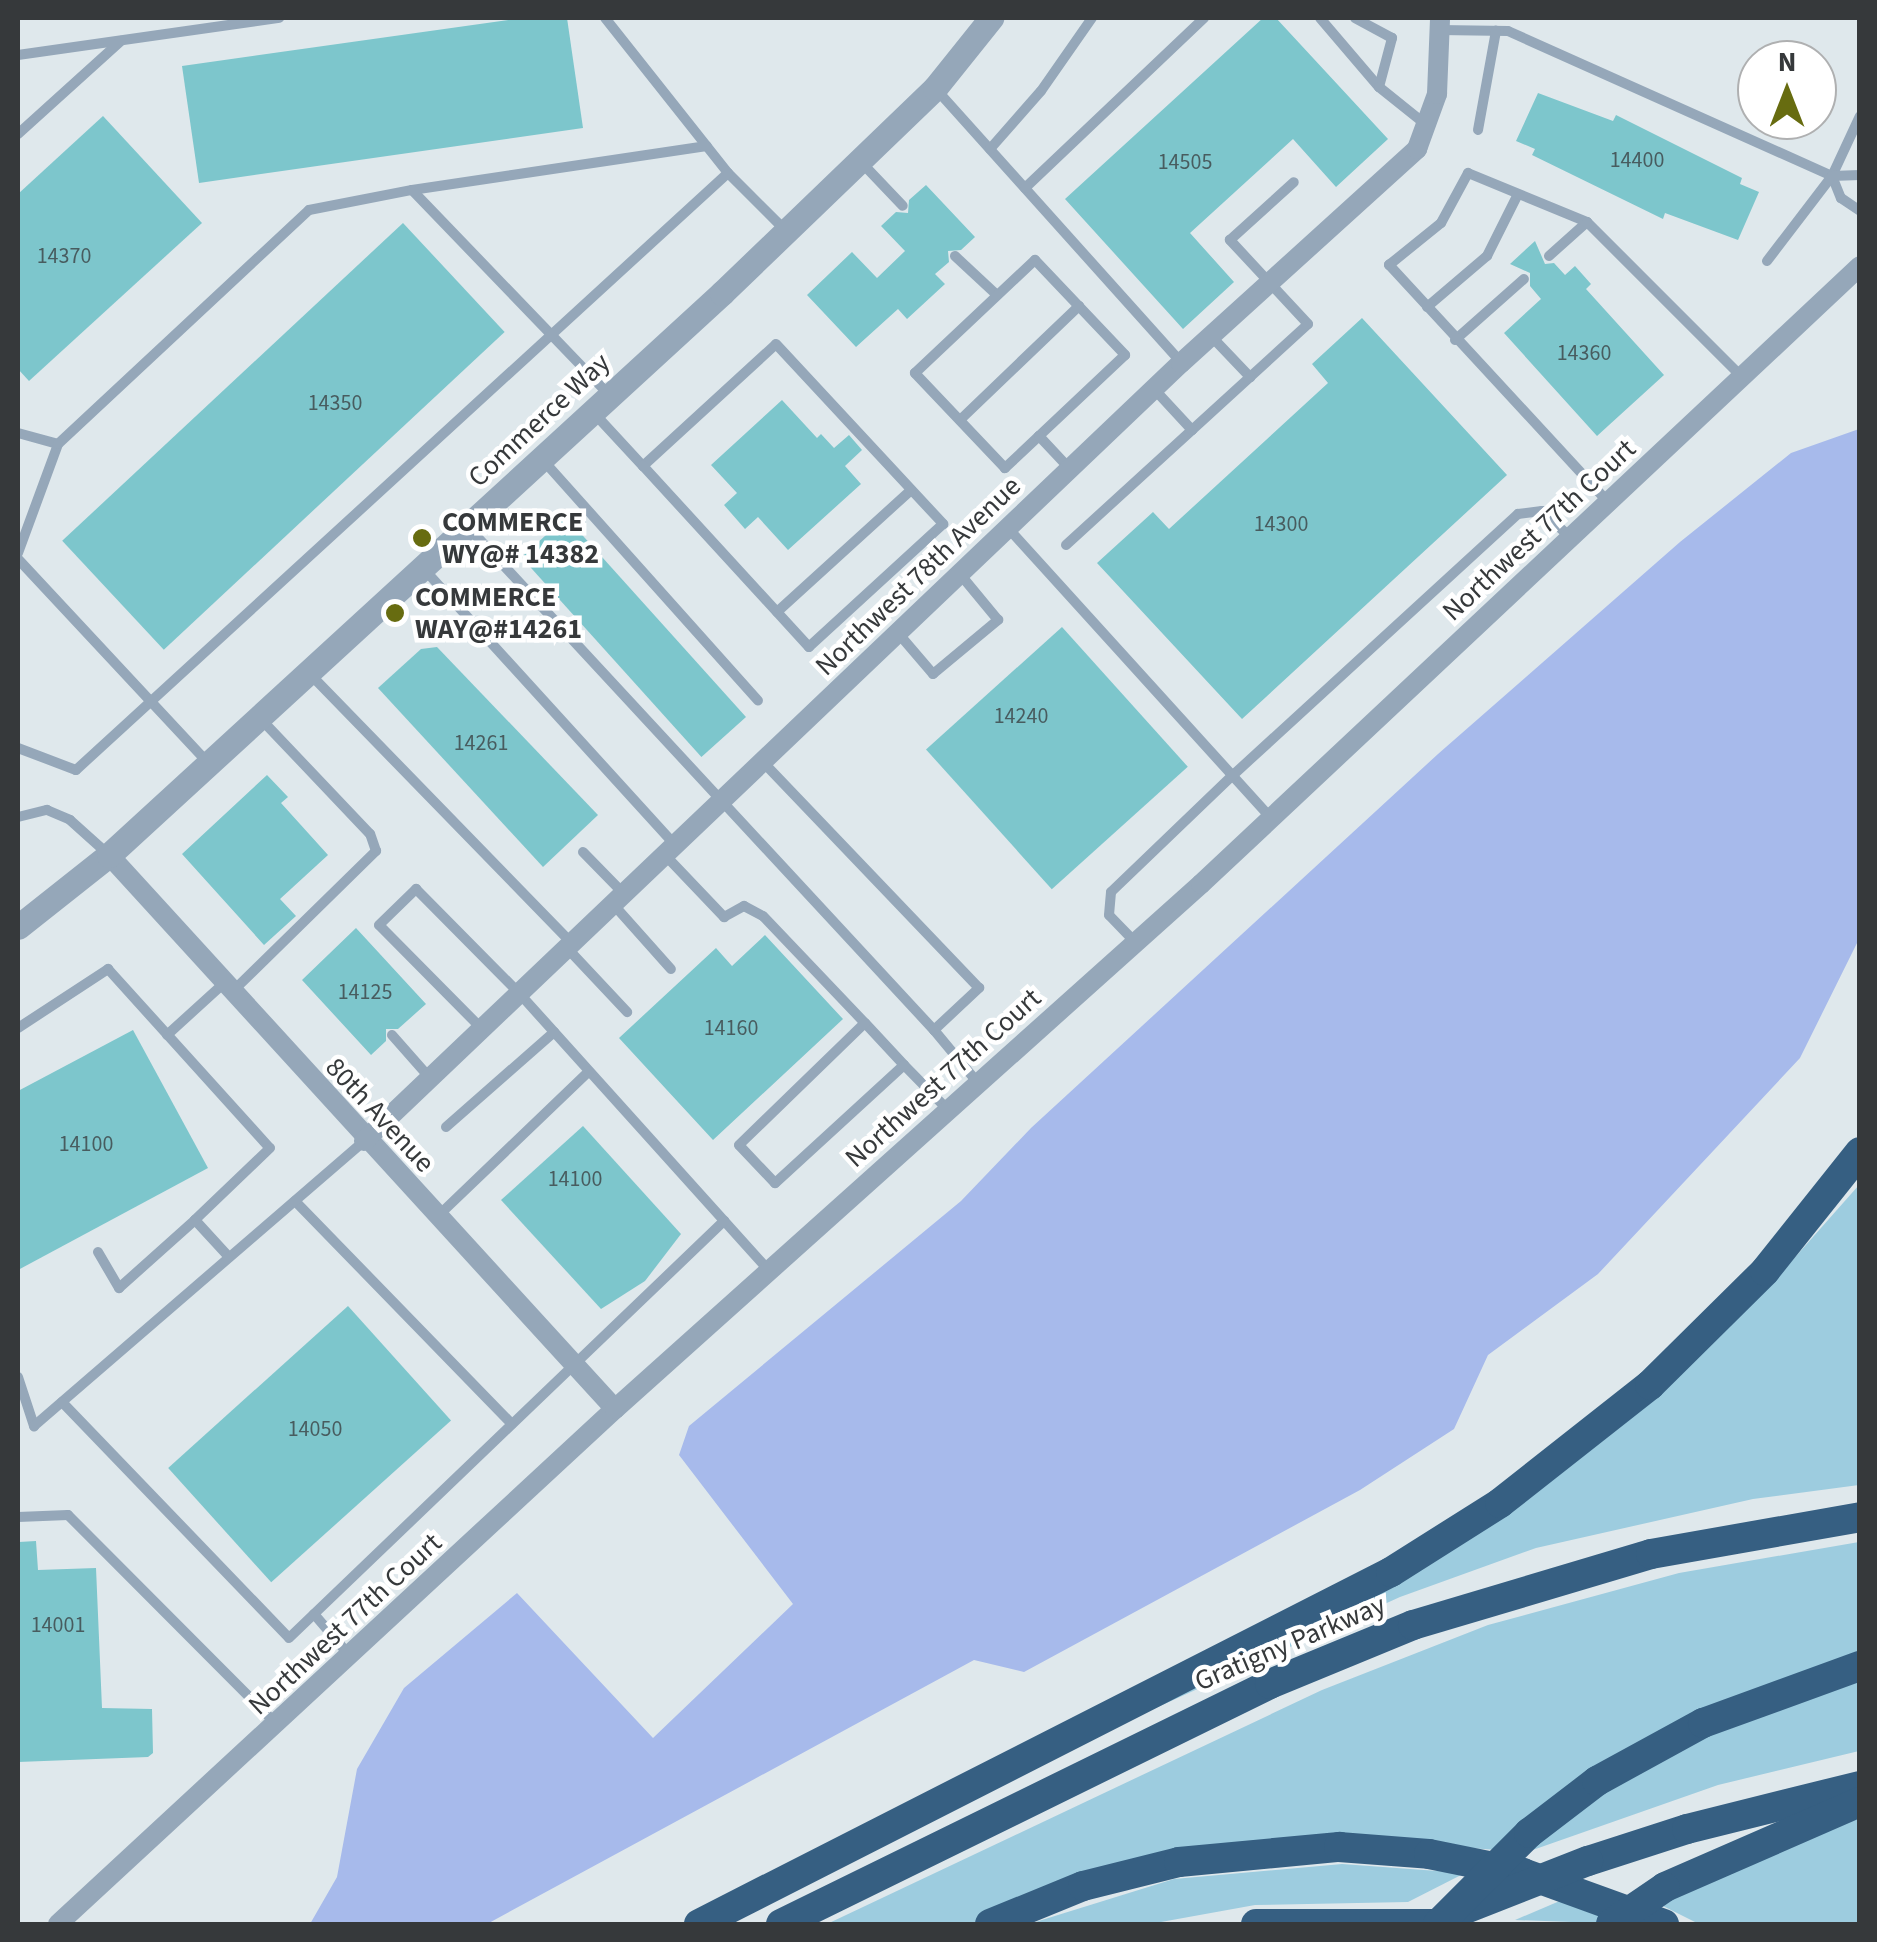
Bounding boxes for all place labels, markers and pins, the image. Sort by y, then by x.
place label: COMMERCE WY@# 14382 [442,505,599,571]
marker: COMMERCE WY@# 14382 [411,527,433,549]
place label: COMMERCE WAY@#14261 [415,580,582,646]
marker: COMMERCE WAY@#14261 [384,602,406,624]

